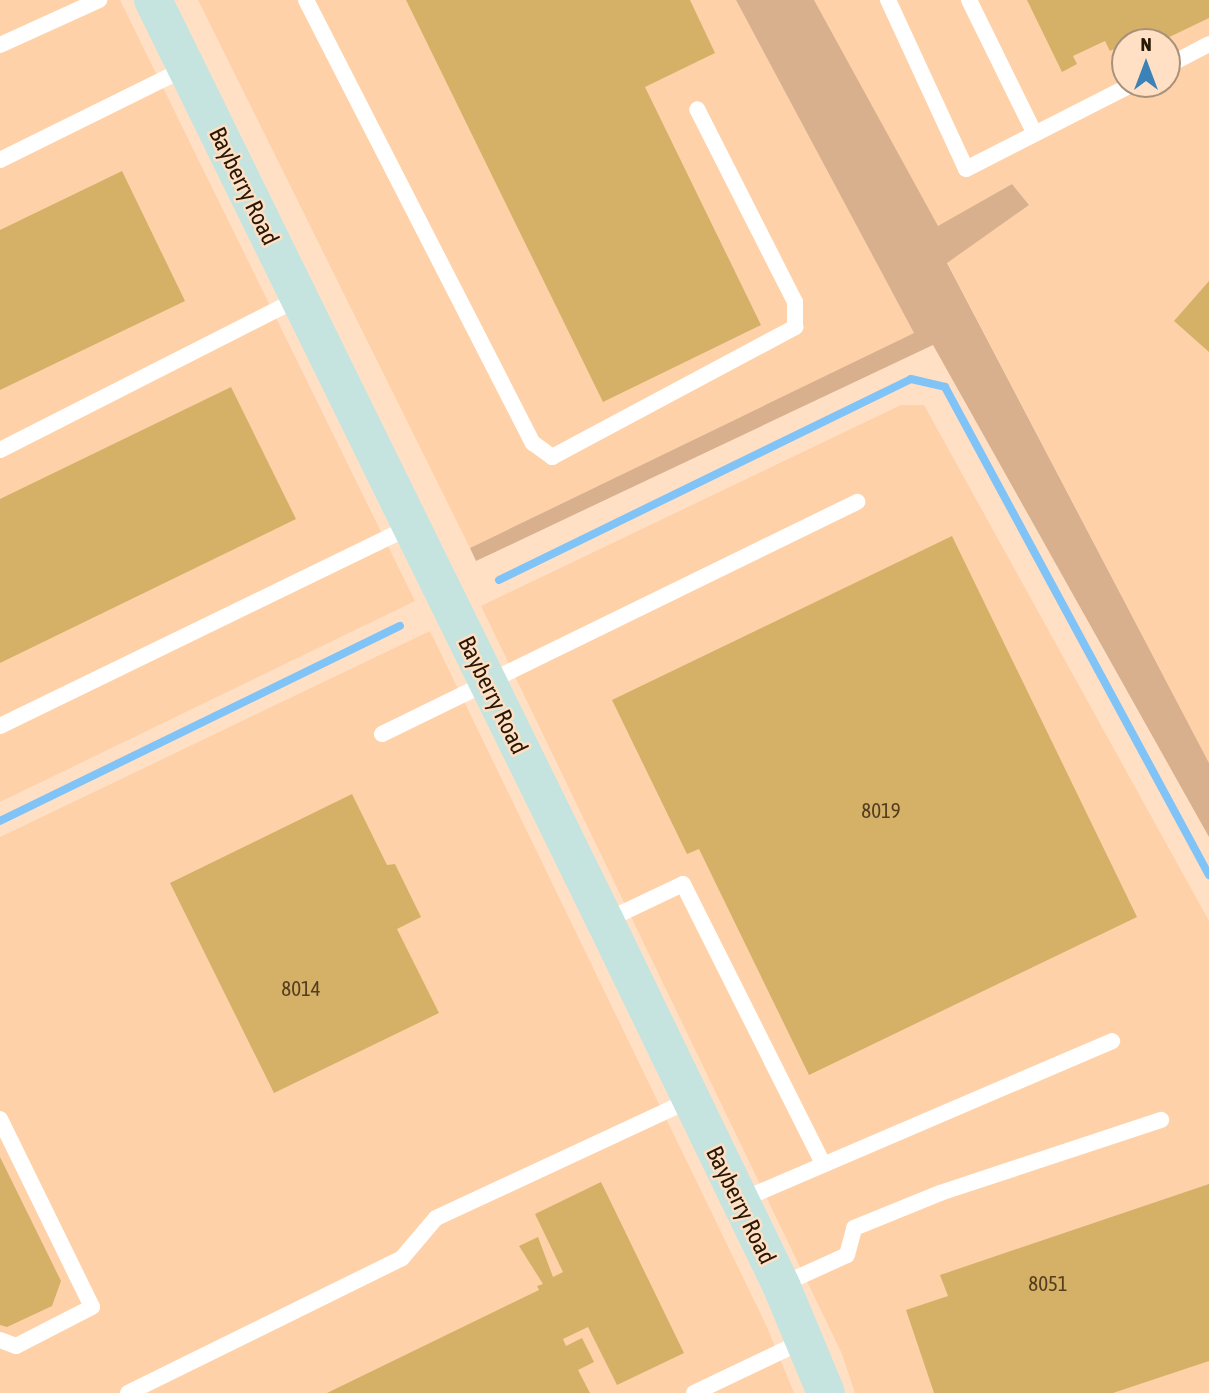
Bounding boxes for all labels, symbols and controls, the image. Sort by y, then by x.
north arrow [1111,28,1181,98]
text: N [1140,33,1152,55]
street label: Bayberry Road [203,122,285,250]
street label: Bayberry Road [452,631,534,759]
house number: 8019 [861,797,901,823]
house number: 8014 [281,975,321,1001]
street label: Bayberry Road [700,1141,782,1269]
house number: 8051 [1028,1270,1068,1296]

